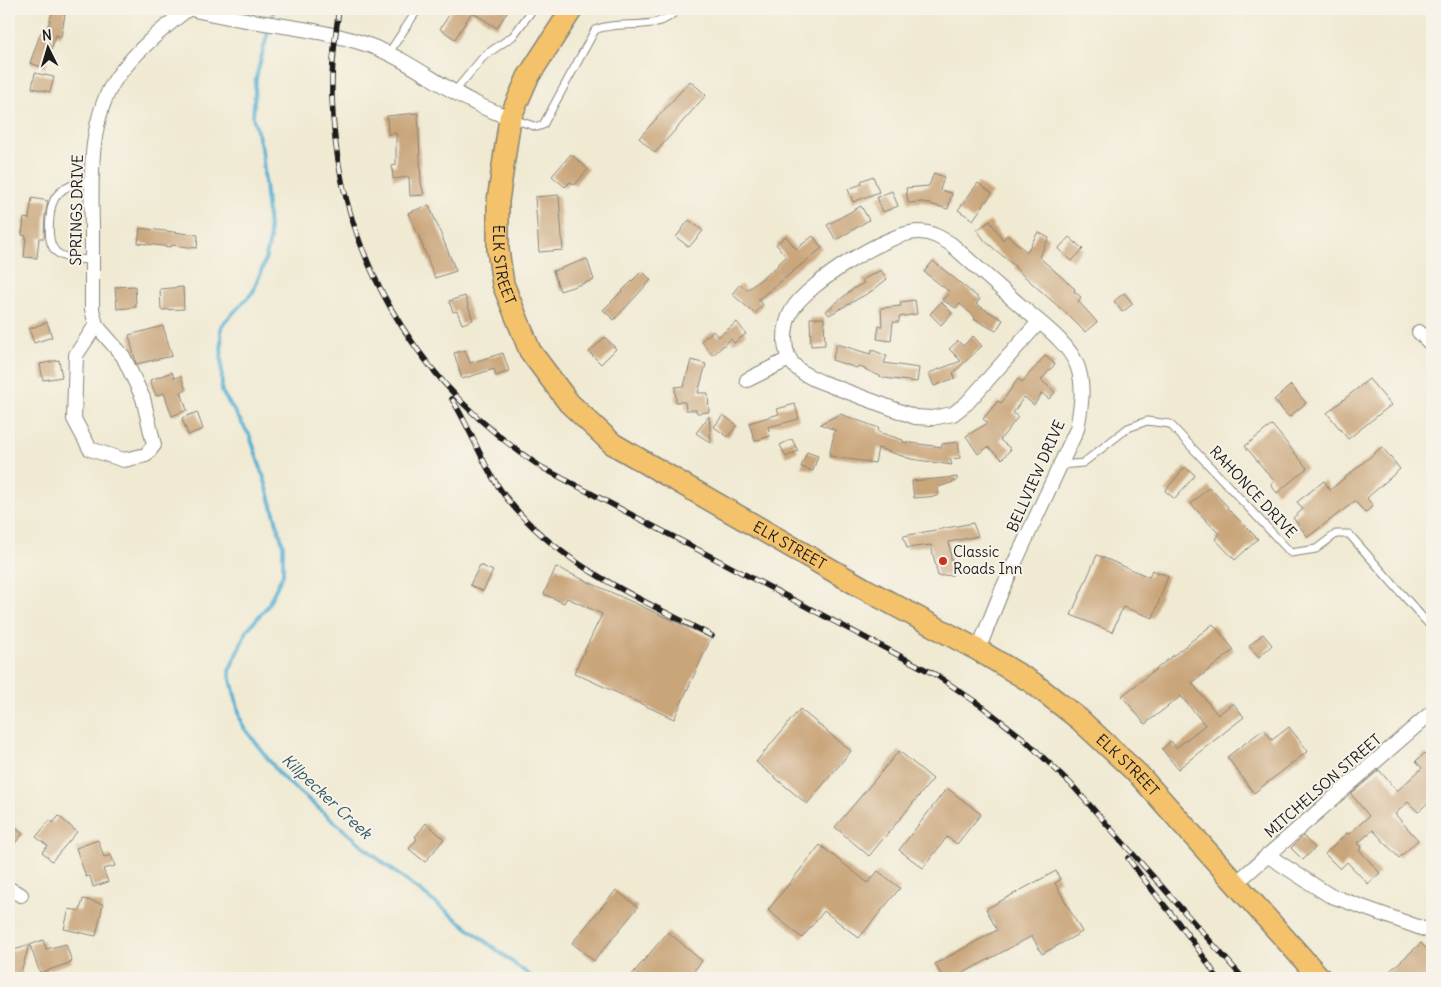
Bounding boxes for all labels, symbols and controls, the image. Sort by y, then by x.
north arrow [22,22,72,72]
text: N [41,26,52,44]
street label: SPRINGS DRIVE [66,154,87,266]
street label: ELK STREET [489,225,520,307]
street label: BELLVIEW DRIVE [1002,417,1069,535]
street label: RAHONCE DRIVE [1206,442,1301,542]
street label: ELK STREET [750,517,830,574]
place label: Classic Roads Inn [953,542,1023,578]
marker: Classic Roads Inn [937,555,949,567]
street label: ELK STREET [1092,730,1163,800]
street label: MITCHELSON STREET [1260,730,1385,842]
water label: Killpecker Creek [278,749,377,844]

